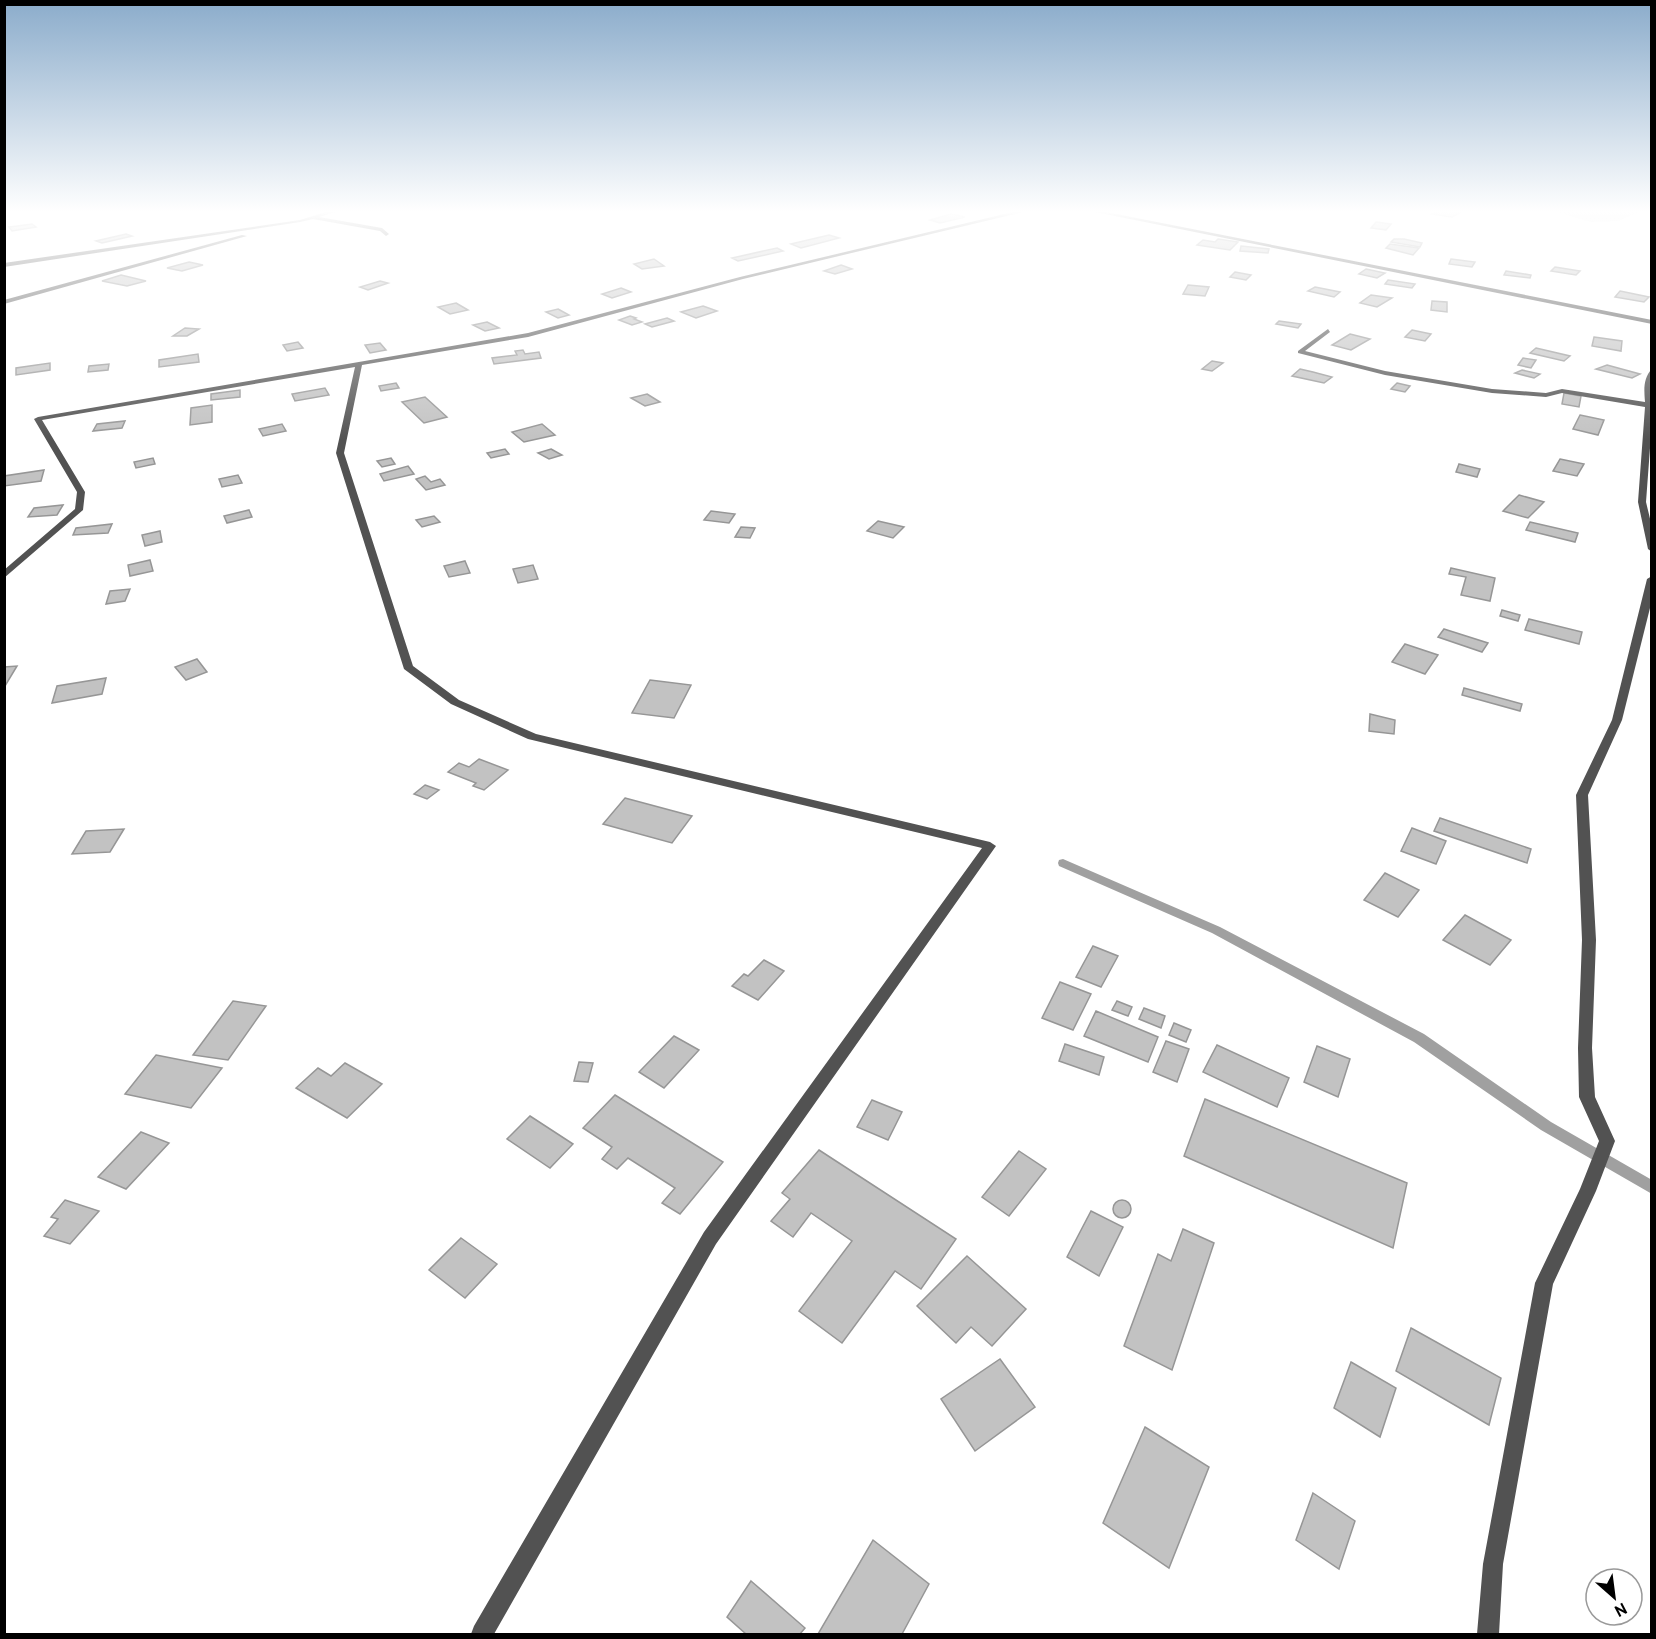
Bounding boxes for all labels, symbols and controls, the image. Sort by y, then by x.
north arrow [1584,1567,1644,1627]
text: N [1610,1597,1630,1620]

